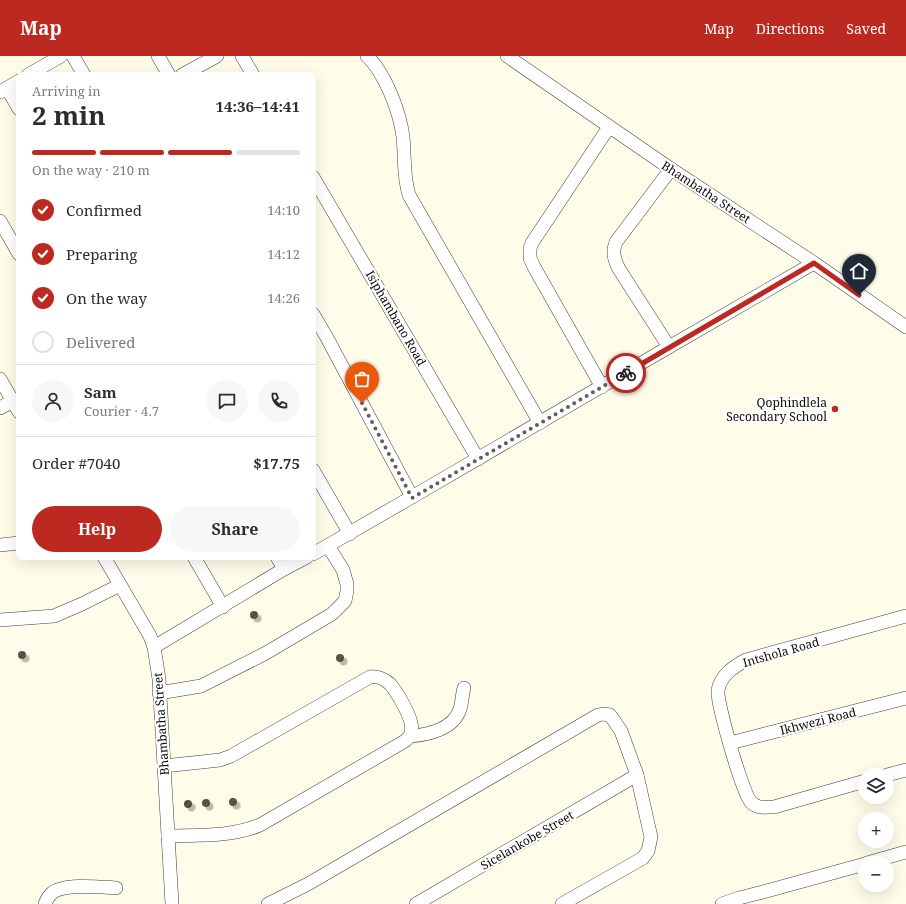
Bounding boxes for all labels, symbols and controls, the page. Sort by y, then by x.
text: Map [20,15,62,41]
text: Map [704,19,734,38]
text: Directions [756,19,824,38]
text: Saved [846,19,886,38]
text: Arriving in [32,82,101,100]
text: 14:36–14:41 [216,96,300,116]
text: 2 min [32,97,106,133]
street label: Bhambatha Street [658,157,754,227]
text: On the way · 210 m [32,161,150,179]
icon: check [32,199,54,221]
text: Confirmed [66,200,142,220]
text: 14:10 [267,201,300,219]
icon: check [32,243,54,265]
text: Preparing [66,244,137,264]
text: 14:12 [267,245,300,263]
pin [842,254,876,295]
icon: home [848,260,870,282]
street label: Isiphambano Road [362,267,431,369]
icon: check [32,287,54,309]
text: On the way [66,288,147,308]
text: 14:26 [267,289,300,307]
text: Delivered [66,332,135,352]
courier [606,353,646,393]
pin [345,362,379,403]
icon: bike [615,362,637,384]
icon: bag [351,368,373,390]
button: person [32,380,74,422]
button: chat [206,380,248,422]
button: phone [258,380,300,422]
text: Sam [84,382,116,402]
place label: Qophindlela Secondary School [726,394,827,425]
text: Courier · 4.7 [84,402,159,420]
marker: Qophindlela Secondary School [830,404,840,414]
text: Order #7040 [32,453,120,473]
text: $17.75 [253,453,300,473]
button: Help [32,506,162,552]
button: Share [170,506,300,552]
street label: Intshola Road [741,633,822,671]
street label: Bhambatha Street [149,672,173,776]
street label: Ikhwezi Road [778,703,858,739]
map controls [858,768,894,892]
button: layers [858,768,894,804]
street label: Sicelankobe Street [477,806,577,874]
button: + [858,812,894,848]
button: − [858,856,894,892]

